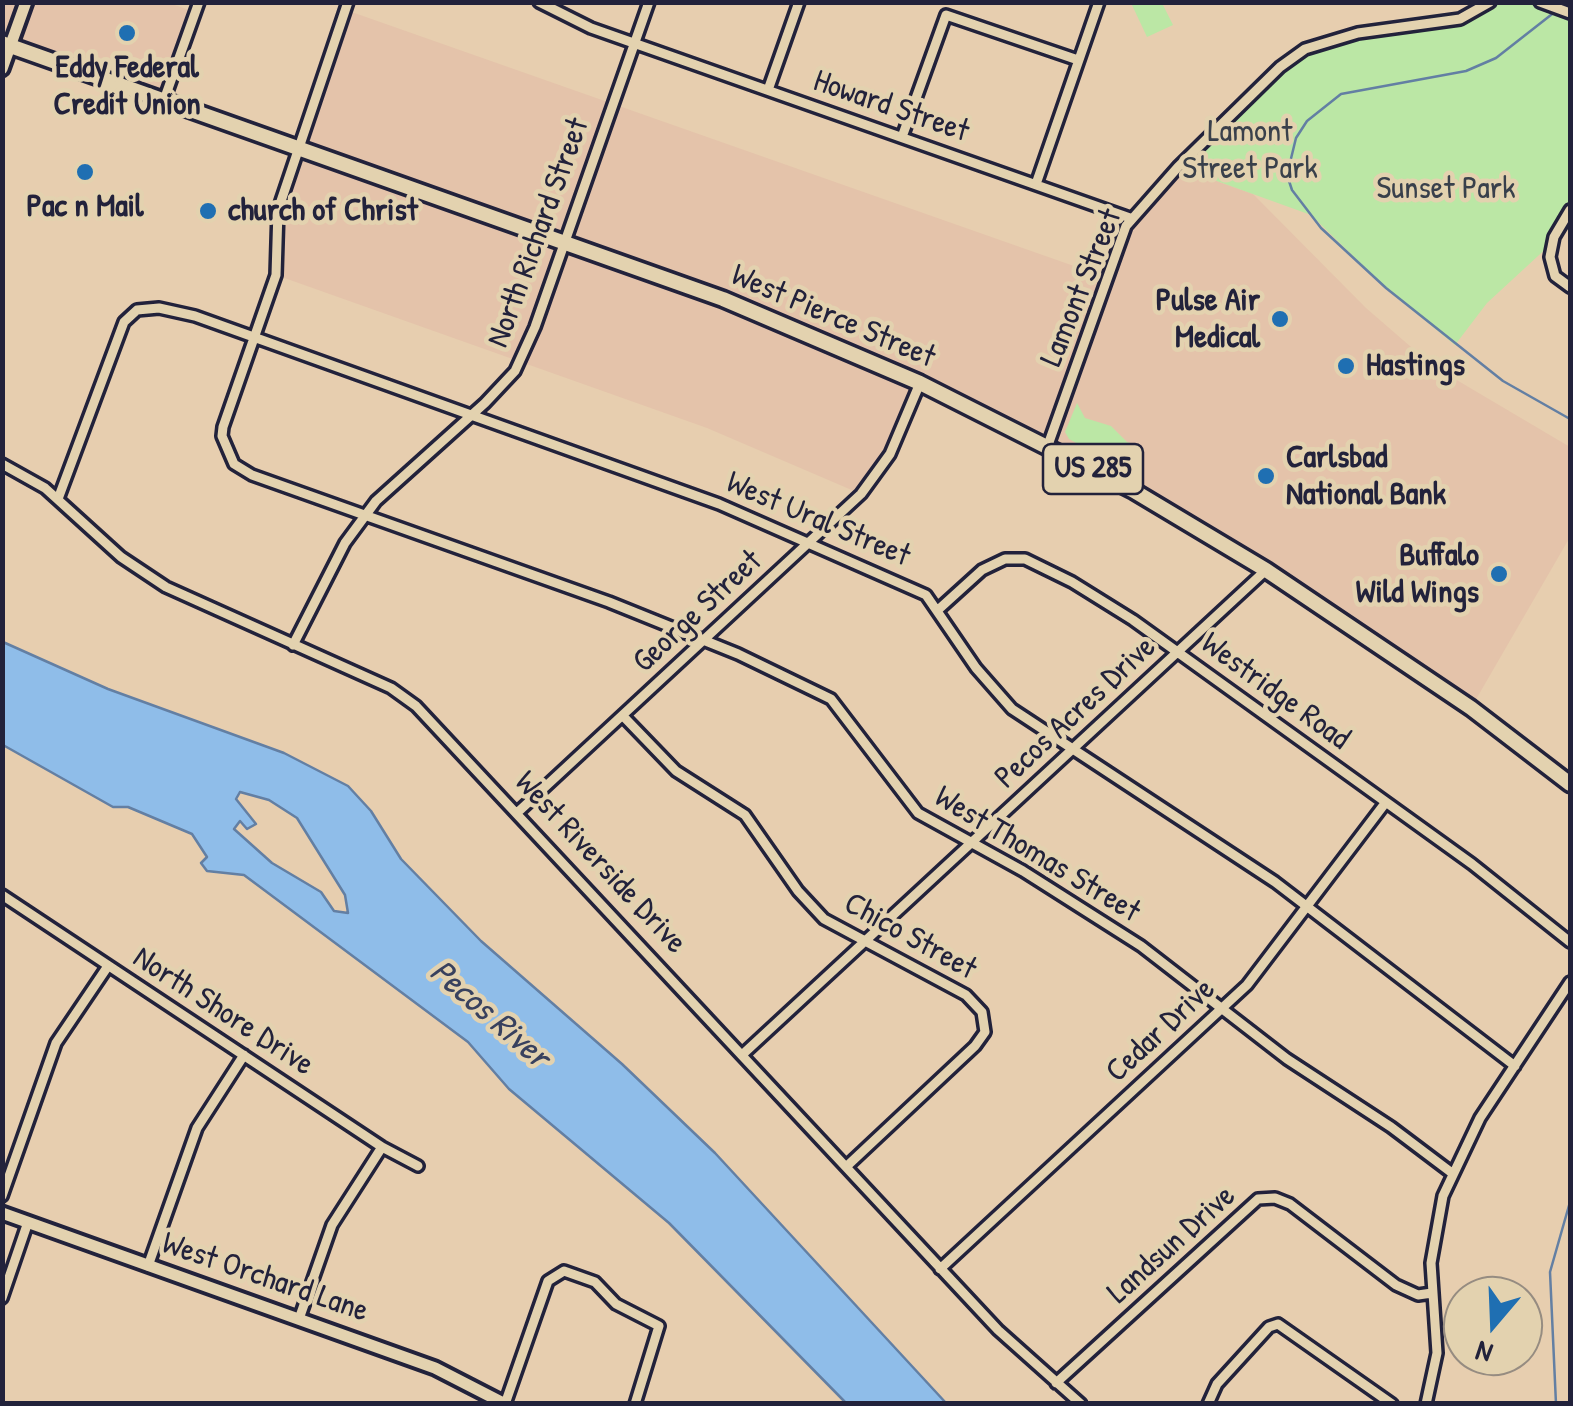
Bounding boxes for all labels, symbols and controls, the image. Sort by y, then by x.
marker: Eddy Federal Credit Union [116,22,138,44]
place label: Eddy Federal Credit Union [53,49,201,124]
street label: Howard Street [808,62,974,152]
street label: North Richard Street [480,113,598,353]
park label: Lamont Street Park [1182,113,1318,188]
marker: Pac n Mail [74,161,96,183]
park label: Sunset Park [1377,170,1515,208]
place label: Pac n Mail [27,188,143,226]
place label: church of Christ [228,192,418,230]
marker: church of Christ [197,200,219,222]
street label: Lamont Street [1033,204,1131,372]
street label: West Pierce Street [725,257,941,377]
place label: Pulse Air Medical [1156,282,1260,357]
marker: Pulse Air Medical [1269,308,1291,330]
place label: Hastings [1366,347,1465,385]
marker: Hastings [1335,355,1357,377]
place label: Carlsbad National Bank [1286,439,1446,514]
road number: US 285 [1043,444,1143,494]
street label: West Ural Street [720,464,916,576]
marker: Carlsbad National Bank [1255,465,1277,487]
place label: Buffalo Wild Wings [1356,537,1479,612]
street label: George Street [626,543,770,681]
marker: Buffalo Wild Wings [1488,563,1510,585]
street label: Westridge Road [1193,625,1357,759]
street label: Pecos Acres Drive [988,629,1164,797]
street label: West Riverside Drive [506,764,694,962]
street label: West Thomas Street [927,779,1147,931]
street label: Chico Street [837,885,983,989]
street label: North Shore Drive [125,939,321,1085]
water label: Pecos River [420,952,558,1078]
street label: Cedar Drive [1098,971,1224,1091]
street label: Landsun Drive [1100,1178,1244,1312]
street label: West Orchard Lane [157,1225,373,1331]
north arrow [1443,1276,1543,1376]
text: N [1471,1332,1497,1373]

